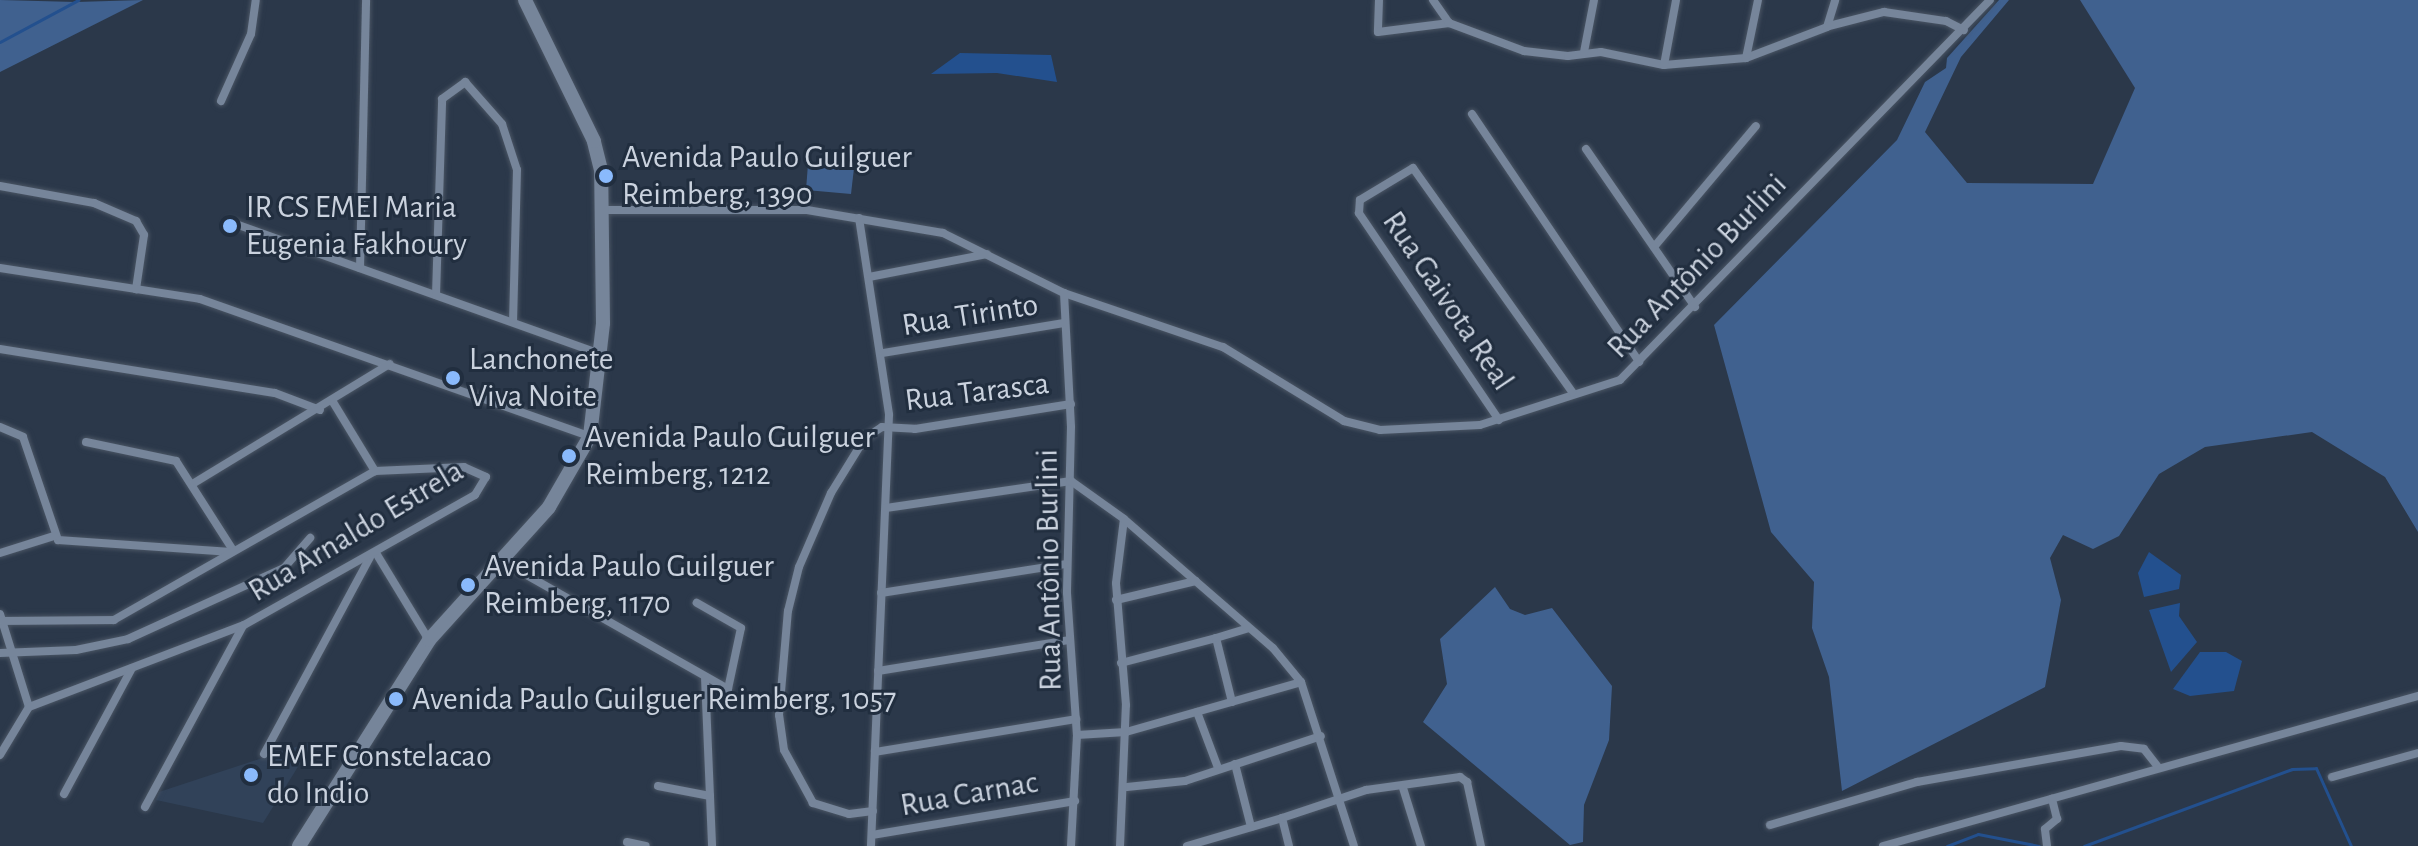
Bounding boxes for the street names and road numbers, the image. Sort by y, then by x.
street label: Rua Antônio Burlini [1599,166,1795,366]
street label: Rua Gaivota Real [1374,204,1522,398]
street label: Rua Tirinto [899,285,1041,345]
street label: Rua Tarasca [903,364,1051,420]
street label: Rua Antônio Burlini [1028,449,1070,691]
street label: Rua Arnaldo Estrela [242,452,470,610]
street label: Rua Carnac [897,763,1041,825]

